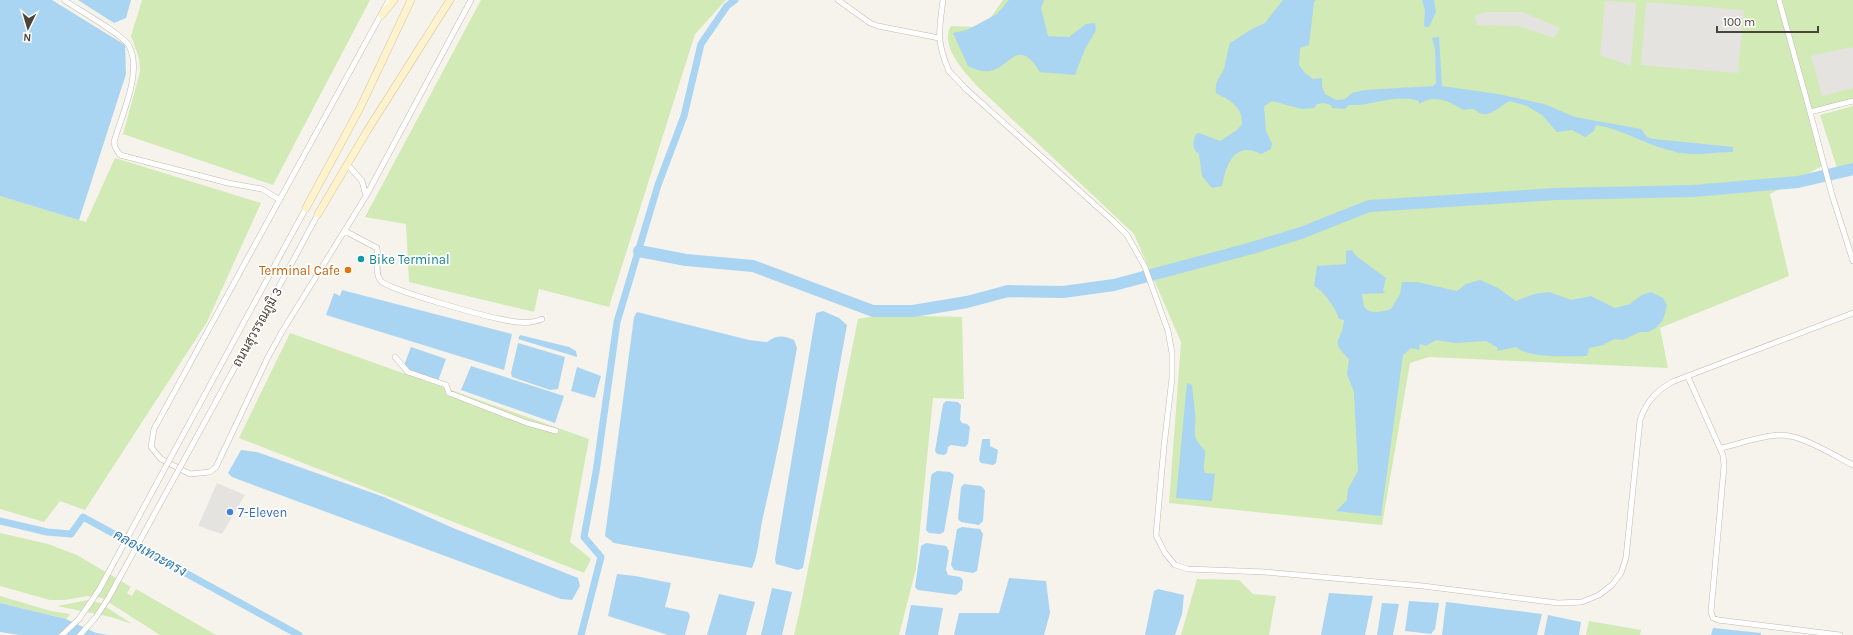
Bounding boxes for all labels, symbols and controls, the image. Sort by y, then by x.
north arrow [8,8,48,48]
scale bar [1717,8,1818,34]
text: 100 m [1723,15,1755,29]
text: N [23,31,32,44]
place label: Bike Terminal [369,252,450,267]
marker: Bike Terminal [356,254,366,264]
place label: Terminal Cafe [259,263,340,278]
marker: Terminal Cafe [343,265,353,275]
street label: ถนนสุวรรณภูมิ 3 [228,284,287,370]
place label: 7-Eleven [238,505,287,520]
marker: 7-Eleven [225,507,235,517]
water label: คลองเทวะตรง [110,526,190,580]

